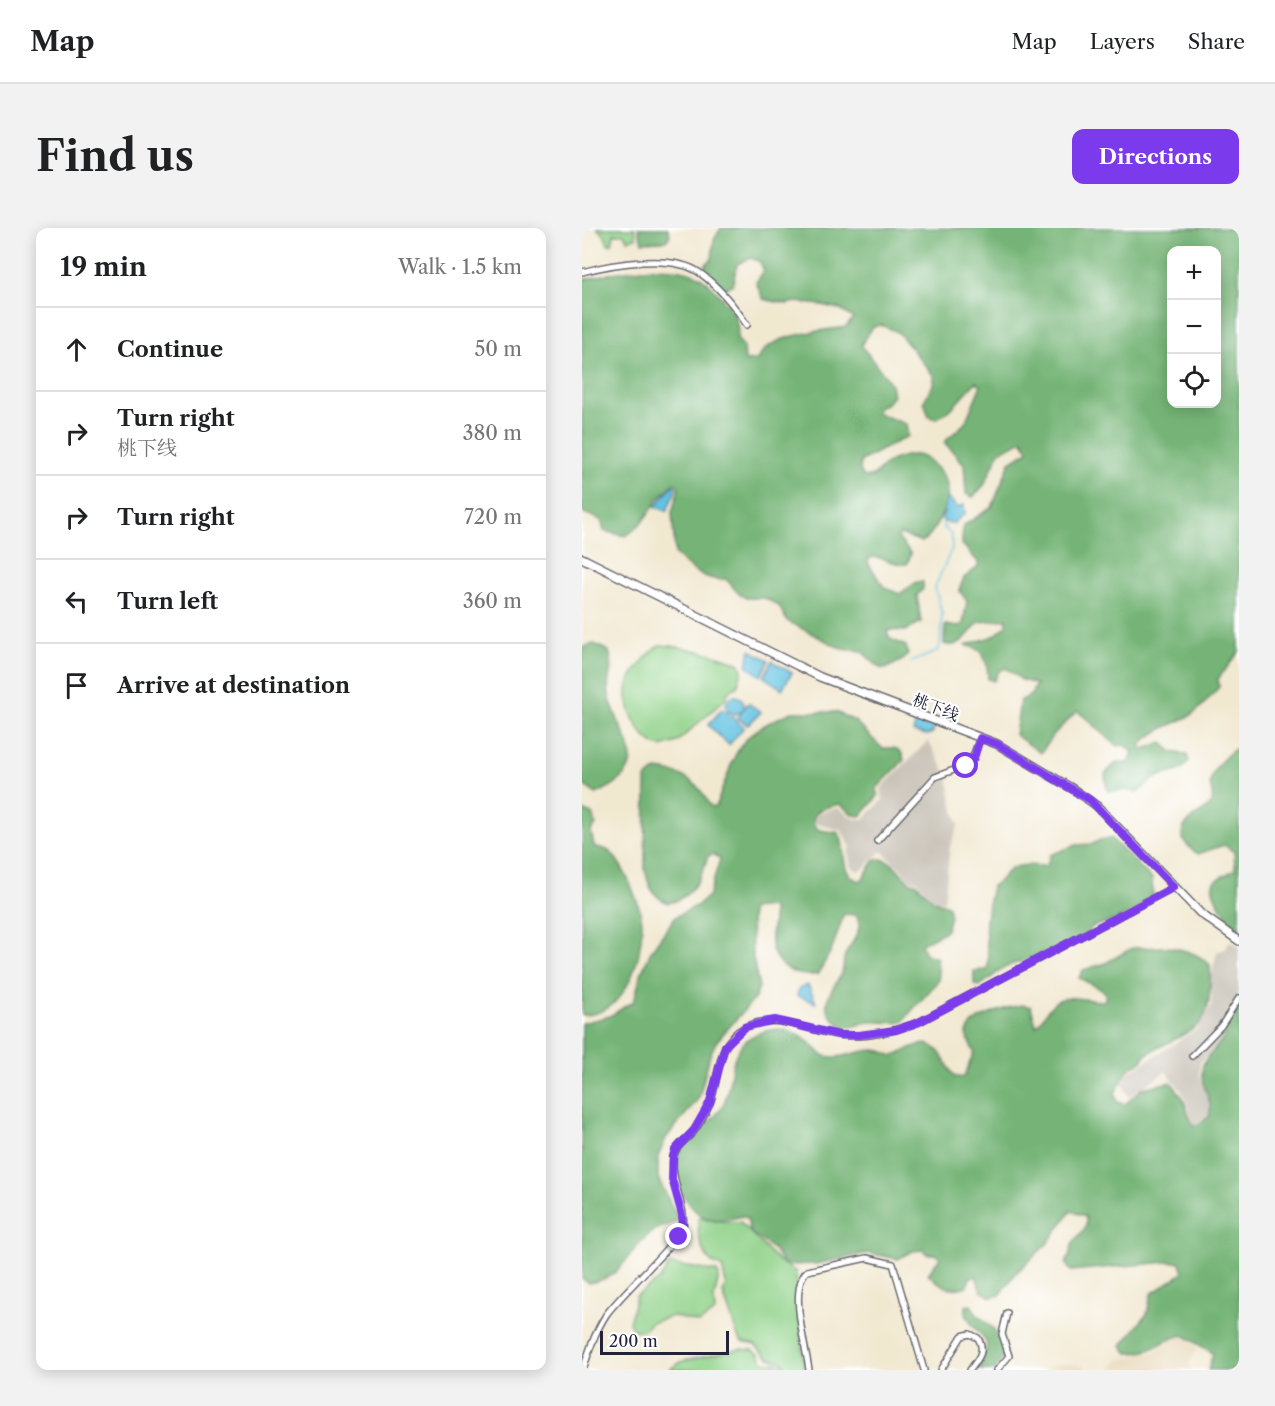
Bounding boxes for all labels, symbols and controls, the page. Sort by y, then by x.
text: Map [30,24,94,58]
text: Map [1012,29,1057,54]
text: Layers [1090,29,1155,54]
text: Share [1188,29,1245,54]
button: Directions [1072,129,1239,184]
text: Find us [36,130,194,182]
map controls [1167,246,1221,408]
button: + [1167,246,1221,300]
text: 19 min [60,251,147,283]
text: Walk · 1.5 km [398,255,522,279]
button: − [1167,300,1221,354]
icon: ahead [60,333,93,366]
text: Continue [117,336,223,363]
text: 50 m [475,337,522,361]
button: locate [1167,354,1221,408]
text: Turn right [117,405,235,432]
icon: right [60,417,93,450]
text: 380 m [463,421,522,445]
text: 桃下线 [117,436,177,460]
icon: right [60,501,93,534]
text: Turn right [117,504,235,531]
text: 720 m [464,505,522,529]
icon: left [60,585,93,618]
text: Turn left [117,588,218,615]
text: 360 m [463,589,522,613]
icon: arrive [60,669,93,702]
text: Arrive at destination [117,672,350,699]
street label: 桃下线 [910,689,962,725]
route start [952,752,978,778]
route end [665,1223,691,1249]
scale bar [600,1328,729,1356]
text: 200 m [609,1331,658,1351]

